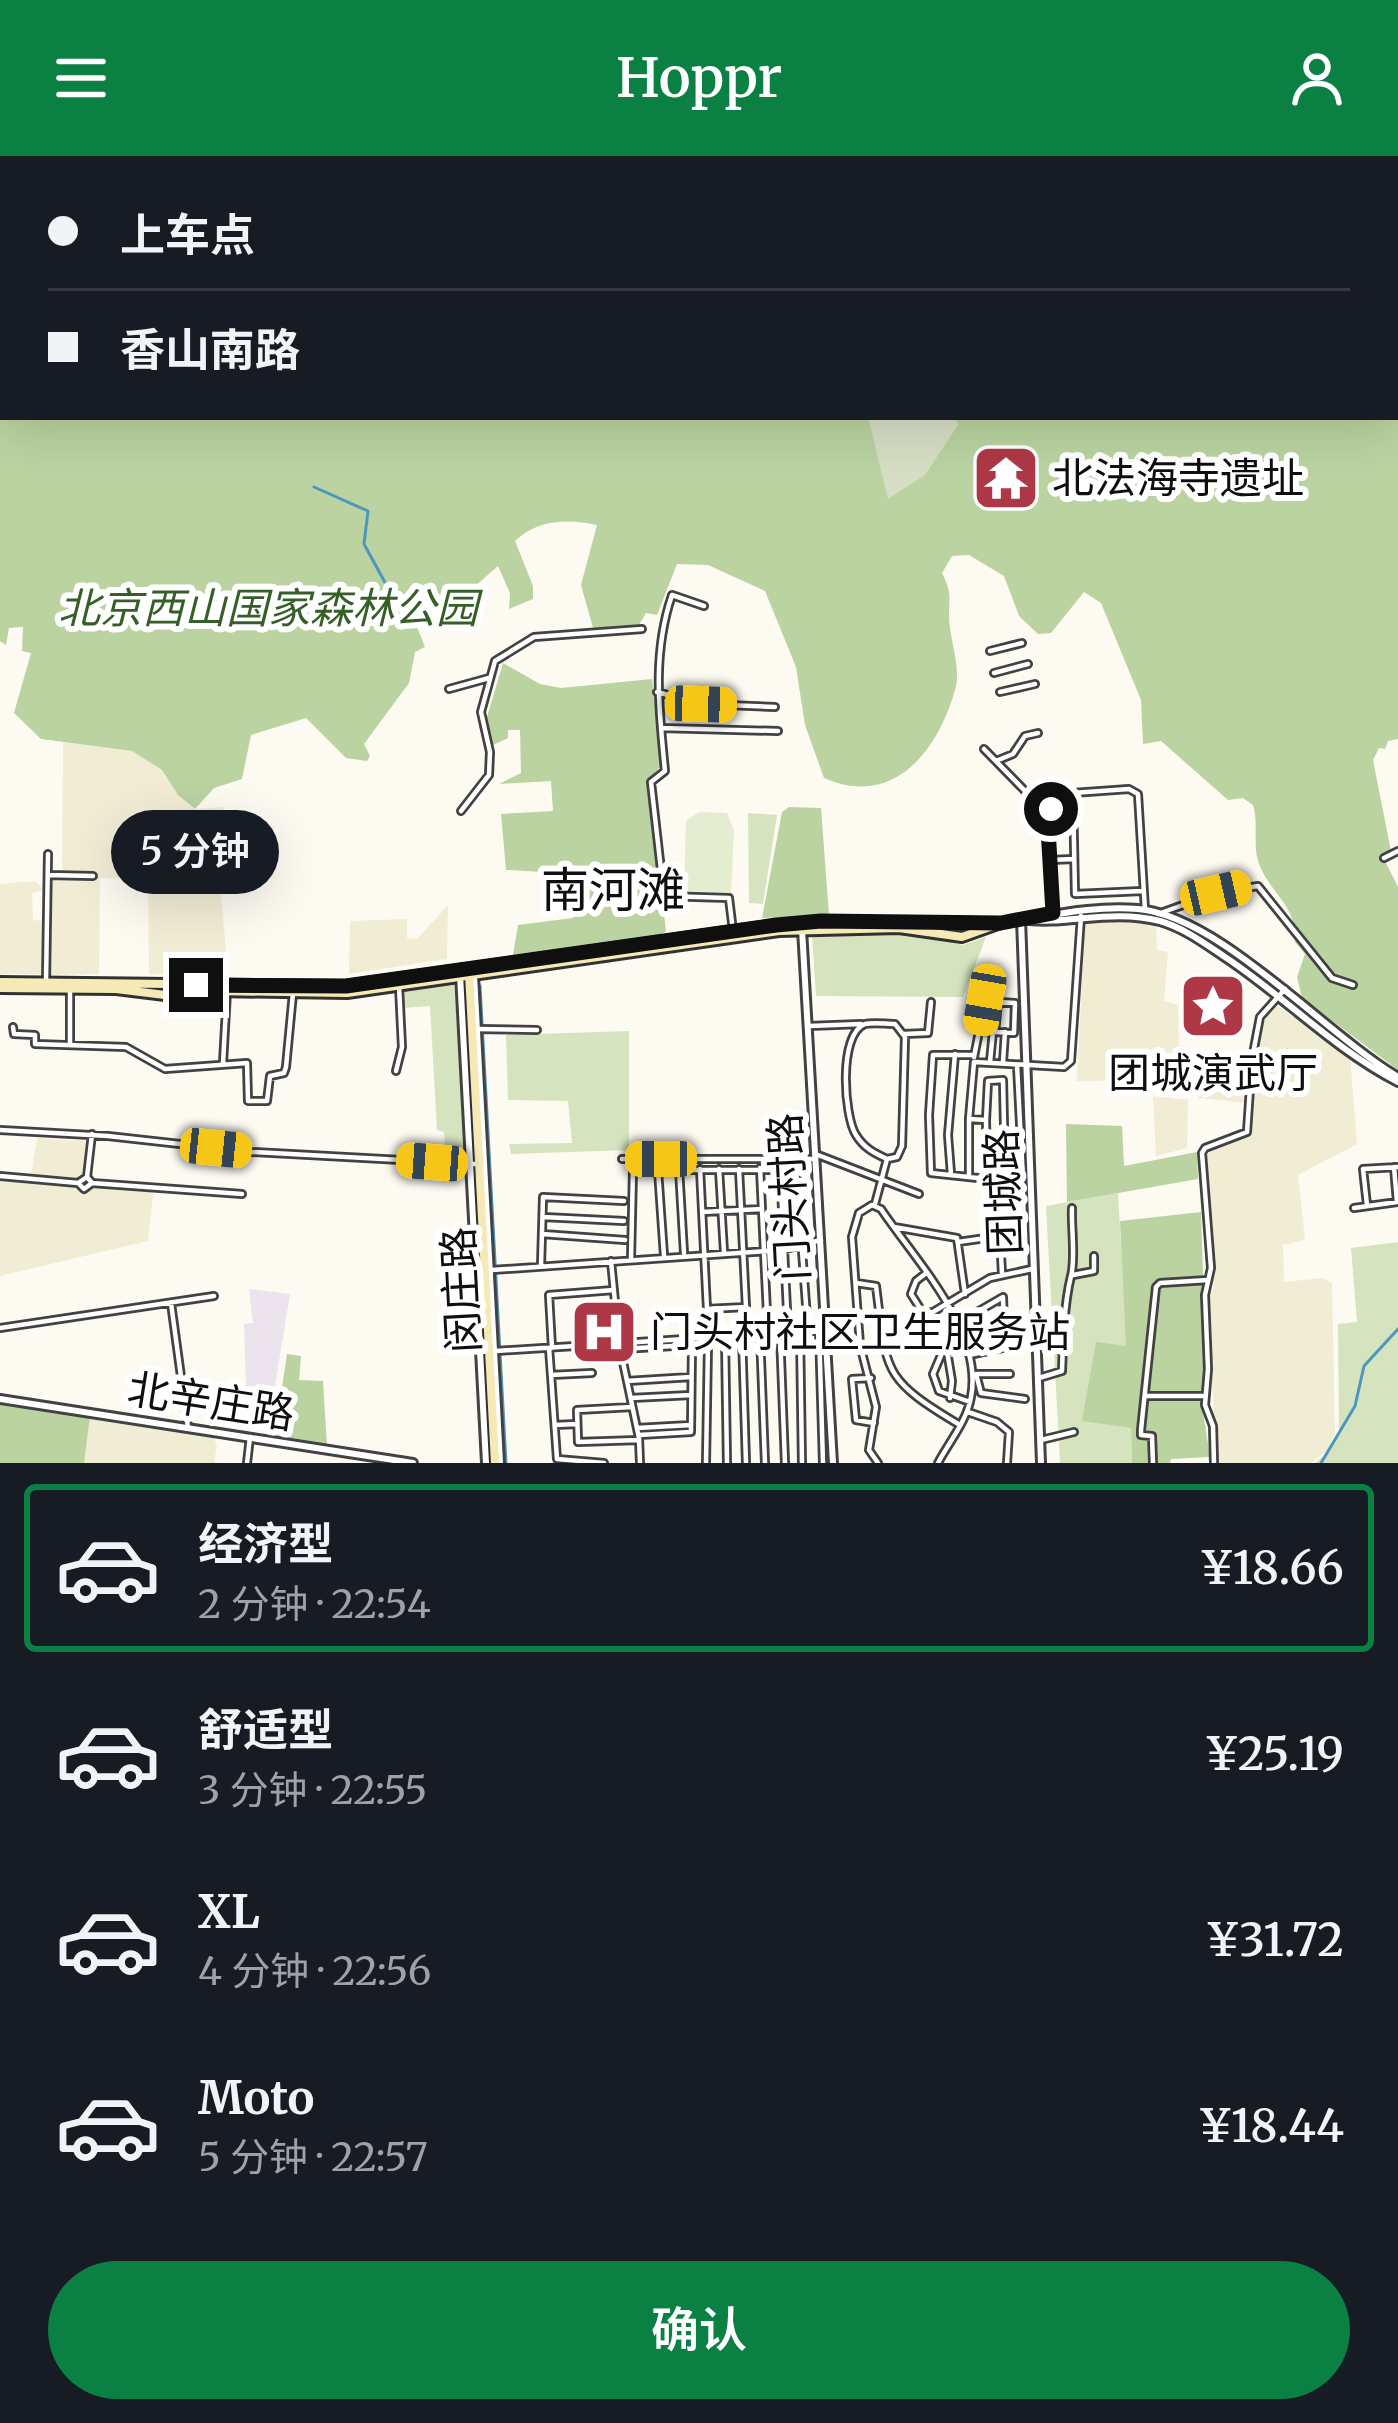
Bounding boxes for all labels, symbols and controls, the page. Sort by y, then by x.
text: Hoppr [616,44,782,112]
icon: menu [48,45,114,111]
icon: person [1284,45,1350,111]
text: 上车点 [120,207,255,263]
text: 香山南路 [120,322,300,378]
temple icon: 北法海寺遗址 [971,443,1041,513]
place label: 北法海寺遗址 [1052,452,1304,504]
park label: 北京西山国家森林公园 [58,582,483,634]
car [664,685,738,723]
route start [1024,782,1078,836]
callout: 5 分钟 [112,811,280,895]
text: 5 分钟 [140,827,250,876]
district label: 南河滩 [541,860,685,920]
car [1177,867,1255,919]
route end [169,958,223,1012]
car [961,961,1009,1039]
place icon: 团城演武厅 [1178,971,1248,1041]
place label: 团城演武厅 [1108,1047,1318,1099]
street label: 门头村路 [759,1112,819,1282]
car [178,1126,254,1170]
street label: 团城路 [975,1128,1031,1256]
car [625,1141,697,1177]
car [395,1142,469,1182]
street label: 闵庄路 [432,1226,490,1354]
hospital icon: 门头村社区卫生服务站 [569,1297,639,1367]
place label: 门头村社区卫生服务站 [650,1306,1070,1358]
street label: 北辛庄路 [124,1362,298,1440]
icon: car [54,1514,162,1622]
text: 经济型 [198,1516,333,1572]
text: ¥18.66 [1199,1540,1344,1596]
text: 2 分钟 · 22:54 [198,1580,431,1629]
icon: car [54,1700,162,1808]
text: 舒适型 [198,1702,333,1758]
text: ¥25.19 [1204,1726,1344,1782]
text: 3 分钟 · 22:55 [198,1766,427,1815]
text: XL [198,1884,260,1940]
icon: car [54,1886,162,1994]
text: ¥31.72 [1205,1912,1344,1968]
text: 4 分钟 · 22:56 [198,1947,431,1996]
text: Moto [198,2070,314,2126]
icon: car [54,2072,162,2180]
text: ¥18.44 [1198,2098,1344,2154]
text: 5 分钟 · 22:57 [198,2133,428,2182]
button: 确认 [48,2261,1350,2399]

